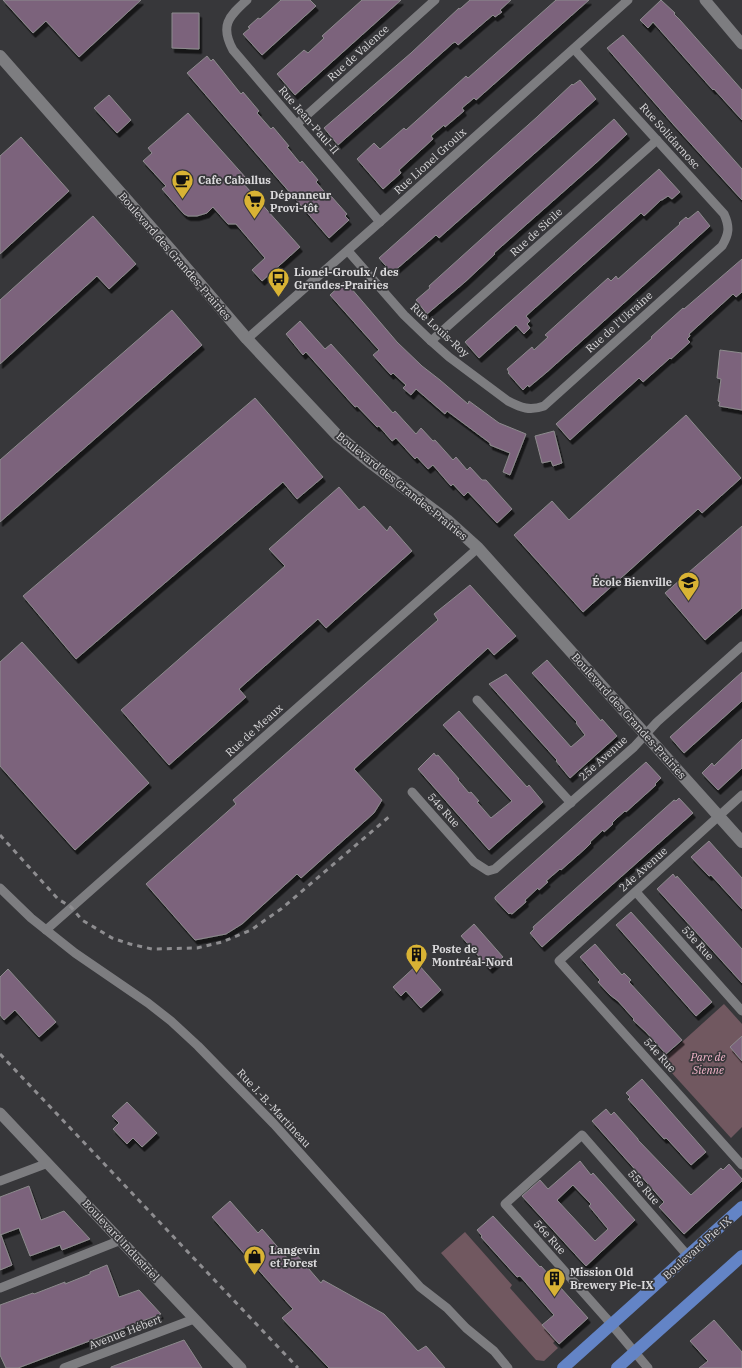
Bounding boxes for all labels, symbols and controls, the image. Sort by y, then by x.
street label: Rue de Valence [324,22,392,84]
street label: Rue Jean-Paul-II [276,83,342,157]
street label: Rue Solidarnosc [637,100,703,172]
street label: Rue Lionel Groulx [391,125,469,197]
cafe icon: Cafe Caballus [170,167,196,200]
place label: Cafe Caballus [198,173,271,187]
supermarket icon: Dépanneur Provi-tôt [241,188,267,221]
place label: Dépanneur Provi-tôt [270,188,332,215]
street label: Boulevard des Grandes-Prairies [116,189,234,323]
street label: Rue de Sicile [507,205,565,259]
bus stop icon: Lionel-Groulx / des Grandes-Prairies [265,265,291,298]
place label: Lionel-Groulx / des Grandes-Prairies [294,265,399,292]
street label: Rue de l'Ukraine [583,288,656,356]
street label: Rue Louis-Roy [408,300,472,360]
street label: Boulevard des Grandes-Prairies [334,429,470,543]
school or university icon: École Bienville [675,569,701,602]
place label: École Bienville [592,574,672,589]
street label: Boulevard des Grandes-Prairies [569,650,689,782]
street label: Rue de Meaux [222,701,286,759]
street label: 25e Avenue [576,733,630,783]
street label: 54e Rue [425,790,463,830]
street label: 24e Avenue [616,844,670,894]
street label: 53e Rue [679,923,717,963]
building icon: Poste de Montréal-Nord [404,942,430,975]
place label: Poste de Montréal-Nord [432,942,513,969]
street label: 54e Rue [641,1035,679,1075]
park label: Parc de Sienne [690,1050,726,1077]
street label: Rue J.-B.-Martineau [234,1066,314,1150]
street label: 55e Rue [625,1167,663,1207]
street label: Boulevard Industriel [80,1196,162,1284]
street label: Boulevard Pie-IX [660,1213,735,1282]
street label: 56e Rue [531,1217,569,1257]
shop icon: Langevin et Forest [242,1243,268,1276]
place label: Langevin et Forest [270,1243,320,1270]
building icon: Mission Old Brewery Pie-IX [541,1265,567,1298]
place label: Mission Old Brewery Pie-IX [570,1265,653,1292]
street label: Avenue Hébert [86,1312,164,1352]

